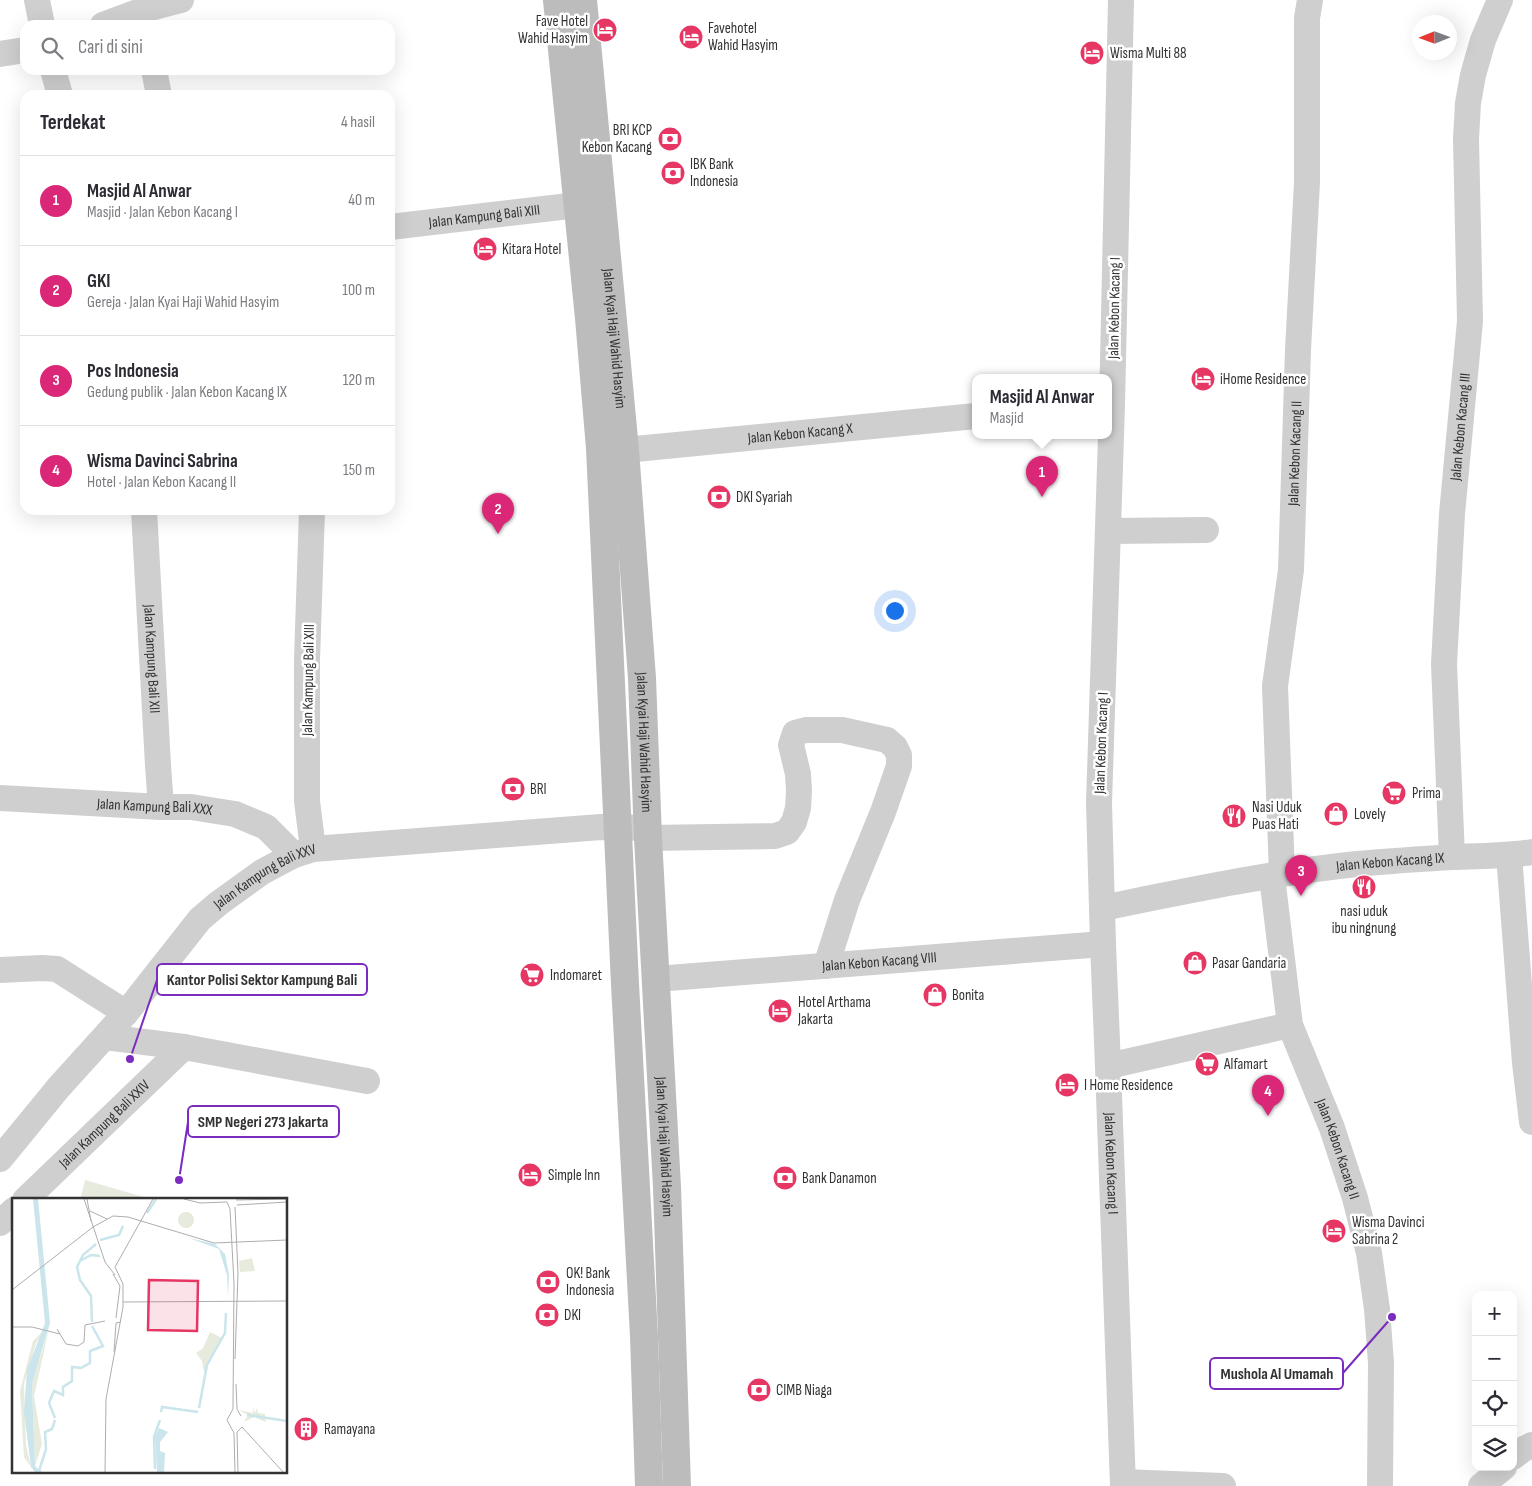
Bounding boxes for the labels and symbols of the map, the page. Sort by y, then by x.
place label: Fave Hotel Wahid Hasyim [518,12,588,48]
north arrow [1412,15,1457,60]
hotel icon: Fave Hotel Wahid Hasyim [592,17,618,43]
place label: Favehotel Wahid Hasyim [708,19,778,55]
hotel icon: Favehotel Wahid Hasyim [678,24,704,50]
hotel icon: Wisma Multi 88 [1079,40,1105,66]
place label: Wisma Multi 88 [1110,44,1187,63]
place label: BRI KCP Kebon Kacang [582,121,652,157]
bank icon: BRI KCP Kebon Kacang [657,126,683,152]
place label: IBK Bank Indonesia [690,155,739,191]
bank icon: IBK Bank Indonesia [660,160,686,186]
street label: Jalan Kampung Bali XIII [427,201,541,233]
hotel icon: Kitara Hotel [472,236,498,262]
place label: Kitara Hotel [502,240,561,259]
street label: Jalan Kebon Kacang I [1104,257,1125,360]
street label: Jalan Kyai Haji Wahid Hasyim [598,267,630,409]
hotel icon: iHome Residence [1190,366,1216,392]
place label: iHome Residence [1220,370,1306,389]
street label: Jalan Kebon Kacang III [1446,372,1475,482]
street label: Jalan Kebon Kacang II [1284,400,1306,507]
street label: Jalan Kebon Kacang X [746,419,854,448]
pin: 1 [1026,456,1058,497]
bank icon: DKI Syariah [706,484,732,510]
place label: DKI Syariah [736,488,793,507]
pin: 2 [482,493,514,534]
your location [882,598,908,624]
street label: Jalan Kampung Bali XII [139,603,164,714]
street label: Jalan Kampung Bali XIII [298,624,319,737]
street label: Jalan Kyai Haji Wahid Hasyim [632,671,656,813]
street label: Jalan Kebon Kacang I [1090,692,1113,795]
bank icon: BRI [500,776,526,802]
place label: BRI [530,780,547,799]
supermarket icon: Prima [1381,780,1407,806]
place label: Prima [1412,784,1441,803]
street label: Jalan Kampung Bali XXX [95,794,214,820]
place label: Nasi Uduk Puas Hati [1252,798,1302,834]
shop icon: Lovely [1323,801,1349,827]
restaurant icon: Nasi Uduk Puas Hati [1221,803,1247,829]
place label: Lovely [1354,805,1386,824]
street label: Jalan Kampung Bali XXV [209,840,319,914]
street label: Jalan Kebon Kacang IX [1334,848,1446,876]
pin: 3 [1285,855,1317,896]
restaurant icon: nasi uduk ibu ningnung [1351,874,1377,900]
place label: nasi uduk ibu ningnung [1332,902,1396,938]
street label: Jalan Kebon Kacang VIII [820,948,937,976]
shop icon: Pasar Gandaria [1182,950,1208,976]
place label: Pasar Gandaria [1212,954,1286,973]
supermarket icon: Indomaret [519,962,545,988]
callout: Kantor Polisi Sektor Kampung Bali [157,964,367,995]
place label: Indomaret [550,966,602,985]
text: Kantor Polisi Sektor Kampung Bali [167,971,357,990]
shop icon: Bonita [922,982,948,1008]
place label: Bonita [952,986,985,1005]
place label: Hotel Arthama Jakarta [797,993,871,1029]
hotel icon: Hotel Arthama Jakarta [767,998,793,1024]
supermarket icon: Alfamart [1194,1051,1220,1077]
place label: Alfamart [1223,1055,1268,1074]
hotel icon: I Home Residence [1054,1072,1080,1098]
street label: Jalan Kyai Haji Wahid Hasyim [651,1075,677,1217]
pin: 4 [1252,1075,1284,1116]
street label: Jalan Kampung Bali XXIV [54,1076,154,1173]
place label: I Home Residence [1084,1076,1173,1095]
street label: Jalan Kebon Kacang II [1311,1095,1364,1202]
callout: SMP Negeri 273 Jakarta [188,1106,339,1137]
street label: Jalan Kebon Kacang I [1100,1111,1122,1215]
text: SMP Negeri 273 Jakarta [198,1113,328,1132]
hotel icon: Simple Inn [517,1162,543,1188]
bank icon: Bank Danamon [772,1165,798,1191]
place label: Simple Inn [548,1166,600,1185]
place label: Bank Danamon [802,1169,877,1188]
inset map [12,1198,288,1474]
place label: Wisma Davinci Sabrina 2 [1352,1213,1425,1249]
hotel icon: Wisma Davinci Sabrina 2 [1321,1218,1347,1244]
place label: OK! Bank Indonesia [566,1264,615,1300]
bank icon: OK! Bank Indonesia [535,1269,561,1295]
bank icon: DKI [534,1302,560,1328]
place label: DKI [564,1306,581,1325]
callout: Mushola Al Umamah [1210,1358,1343,1389]
text: Mushola Al Umamah [1221,1365,1333,1384]
bank icon: CIMB Niaga [746,1377,772,1403]
place label: CIMB Niaga [776,1381,832,1400]
building icon: Ramayana [293,1416,319,1442]
place label: Ramayana [324,1420,376,1439]

